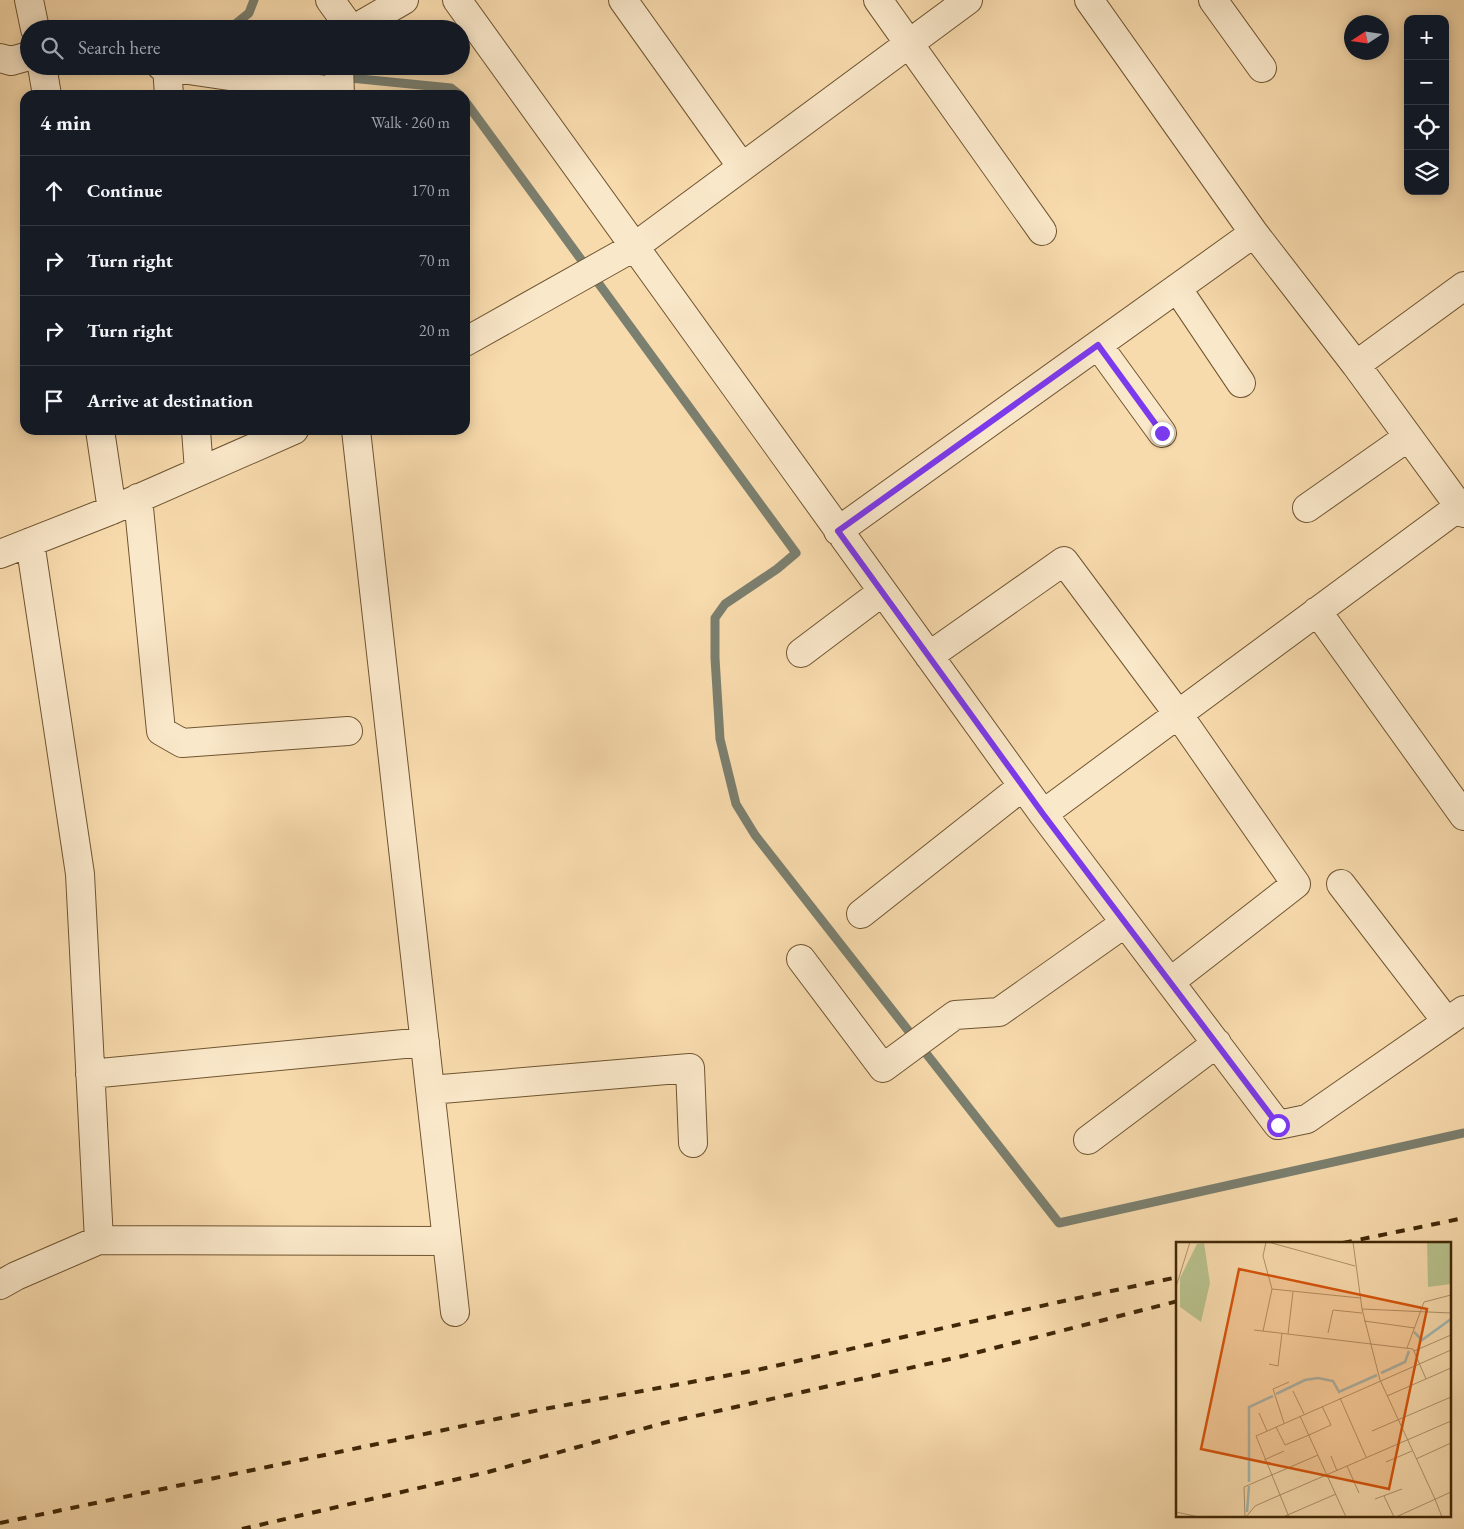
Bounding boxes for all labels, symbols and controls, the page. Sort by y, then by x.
north arrow [1344,15,1389,60]
map controls [1404,15,1449,195]
button: + [1404,15,1449,60]
search box [20,20,470,75]
icon: search [38,34,66,62]
text: Search here [78,35,160,60]
button: − [1404,60,1449,105]
button: locate [1404,105,1449,150]
text: 4 min [40,109,91,136]
text: Walk · 260 m [371,112,450,133]
button: layers [1404,150,1449,195]
icon: ahead [40,177,68,205]
text: Continue [87,178,162,203]
text: 170 m [411,180,450,201]
icon: right [40,247,68,275]
text: Turn right [87,248,173,273]
text: 70 m [419,250,450,271]
icon: right [40,317,68,345]
text: Turn right [87,318,173,343]
text: 20 m [419,320,450,341]
icon: arrive [40,387,68,415]
text: Arrive at destination [87,388,253,413]
route end [1151,422,1174,445]
route start [1267,1114,1290,1137]
inset map [1176,1242,1452,1516]

